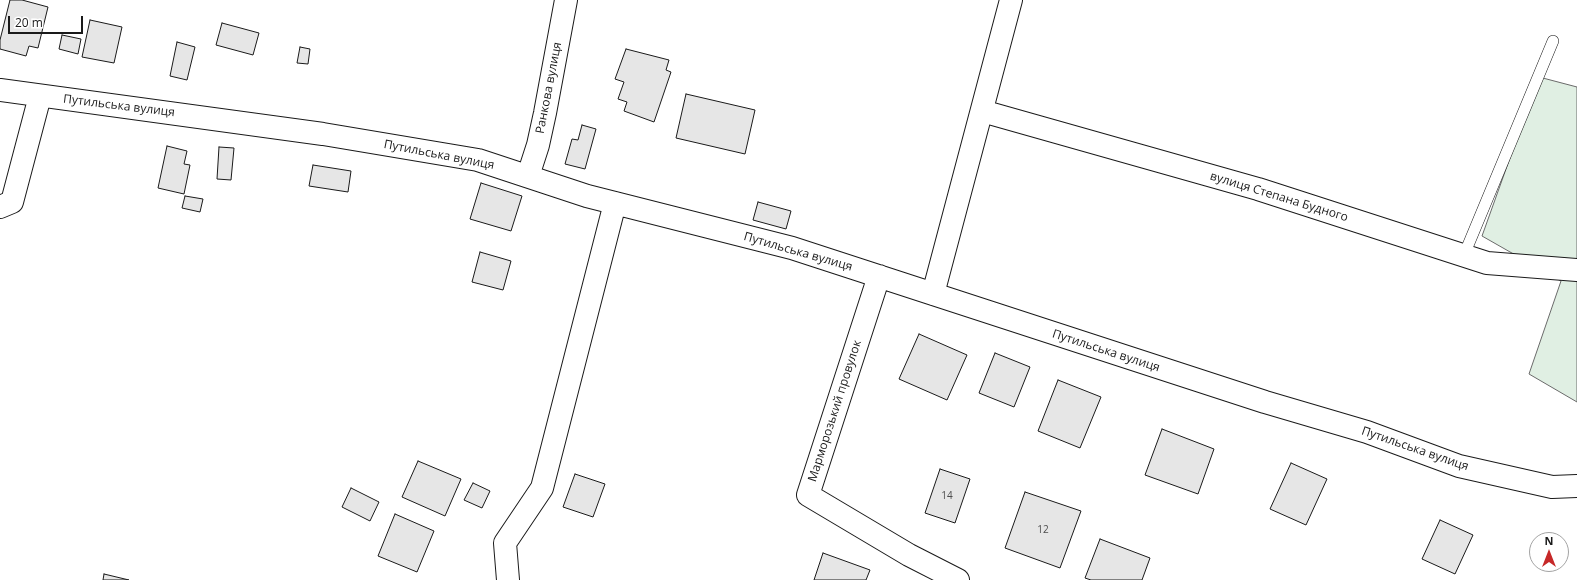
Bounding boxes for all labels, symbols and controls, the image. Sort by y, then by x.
scale bar [10,8,85,34]
text: 20 m [15,14,43,31]
street label: Ранкова вулиця [533,41,565,135]
street label: Путильська вулиця [62,92,176,120]
street label: Путильська вулиця [382,137,496,173]
street label: вулиця Степана Будного [1208,169,1350,225]
street label: Путильська вулиця [742,230,854,274]
street label: Путильська вулиця [1050,327,1162,375]
street label: Марморозький провулок [805,338,865,484]
street label: Путильська вулиця [1360,424,1470,474]
house number: 14 [941,490,953,502]
house number: 12 [1037,524,1049,536]
north arrow [1529,532,1569,572]
text: N [1545,533,1553,548]

